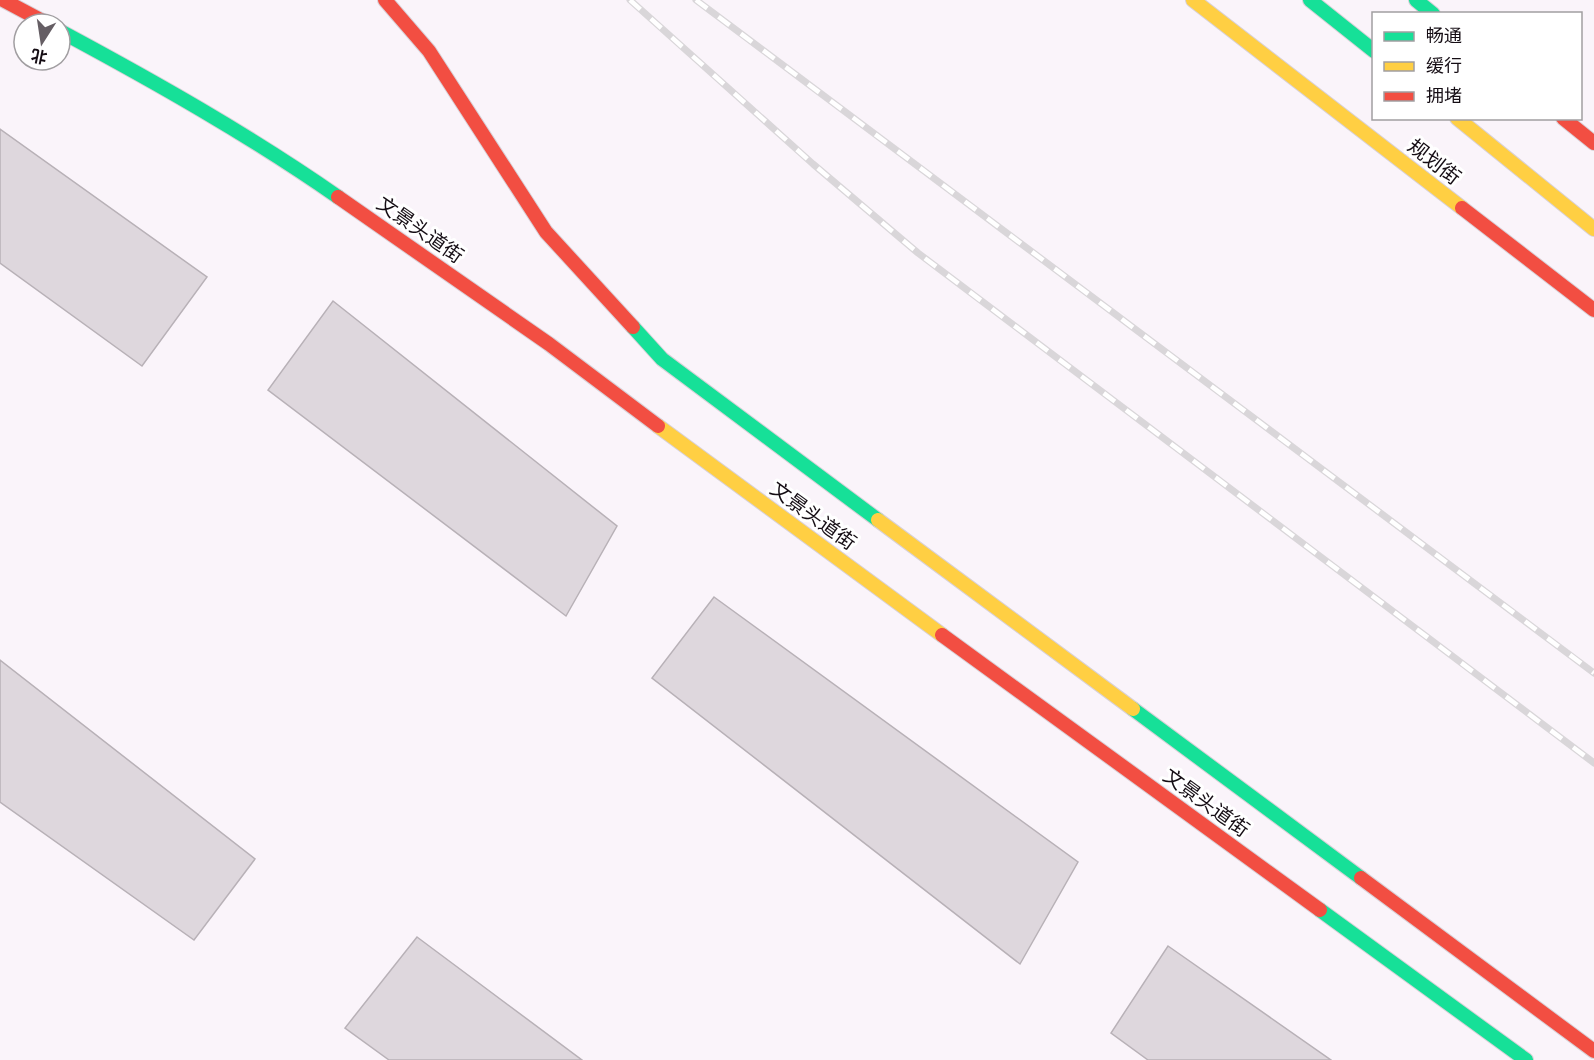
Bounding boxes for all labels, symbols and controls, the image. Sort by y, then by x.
north arrow [12,12,72,72]
legend [1372,12,1582,120]
text: 畅通 [1426,25,1462,47]
text: 北 [29,45,49,67]
text: 缓行 [1426,55,1462,77]
text: 拥堵 [1426,85,1462,107]
street label: 规划街 [1403,134,1465,190]
street label: 文景头道街 [372,192,468,268]
street label: 文景头道街 [766,477,860,555]
street label: 文景头道街 [1159,764,1253,842]

